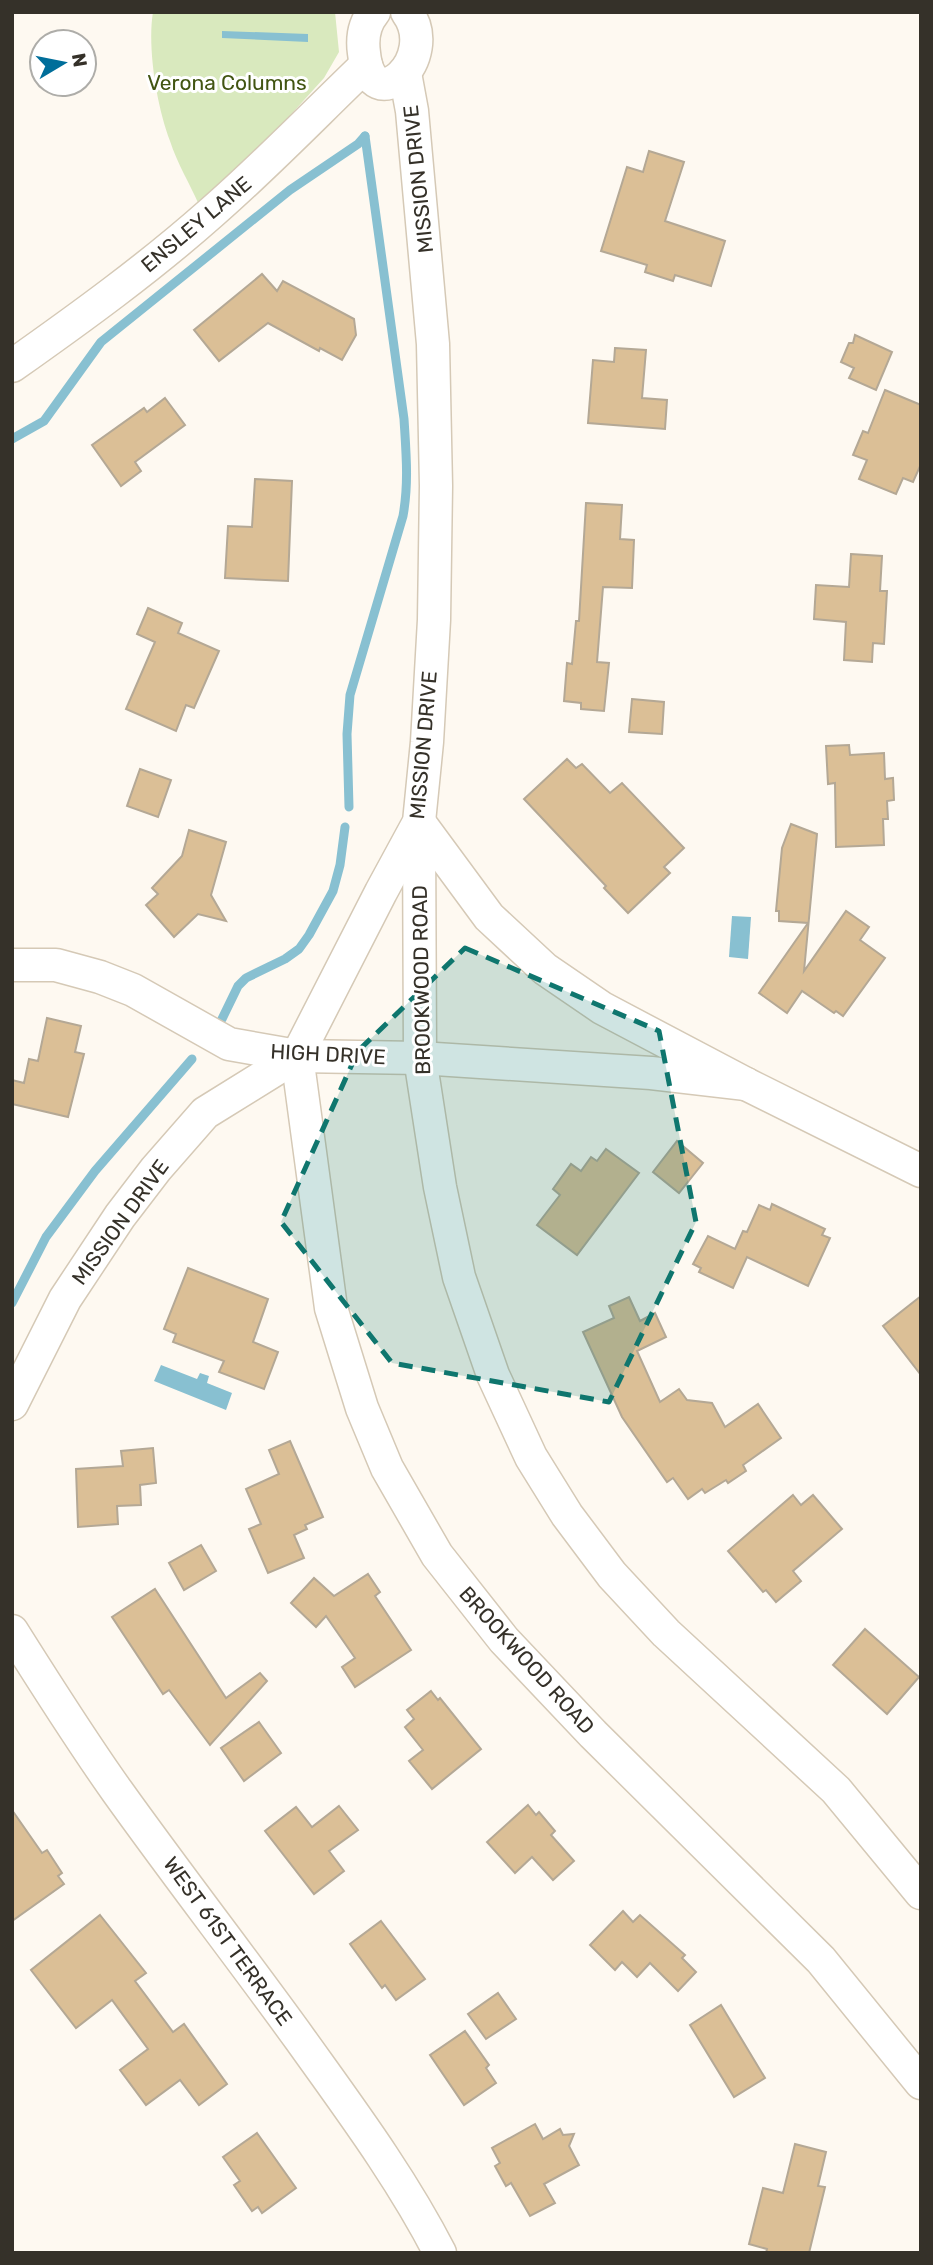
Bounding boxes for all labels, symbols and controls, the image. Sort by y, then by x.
north arrow [28,28,98,98]
text: N [67,51,92,69]
park label: Verona Columns [147,70,307,95]
street label: MISSION DRIVE [398,104,438,254]
street label: ENSLEY LANE [136,171,256,277]
street label: MISSION DRIVE [404,670,442,820]
street label: BROOKWOOD ROAD [407,885,435,1075]
street label: HIGH DRIVE [270,1038,386,1070]
street label: MISSION DRIVE [66,1155,174,1289]
street label: BROOKWOOD ROAD [454,1581,600,1739]
street label: WEST 61ST TERRACE [158,1852,298,2030]

